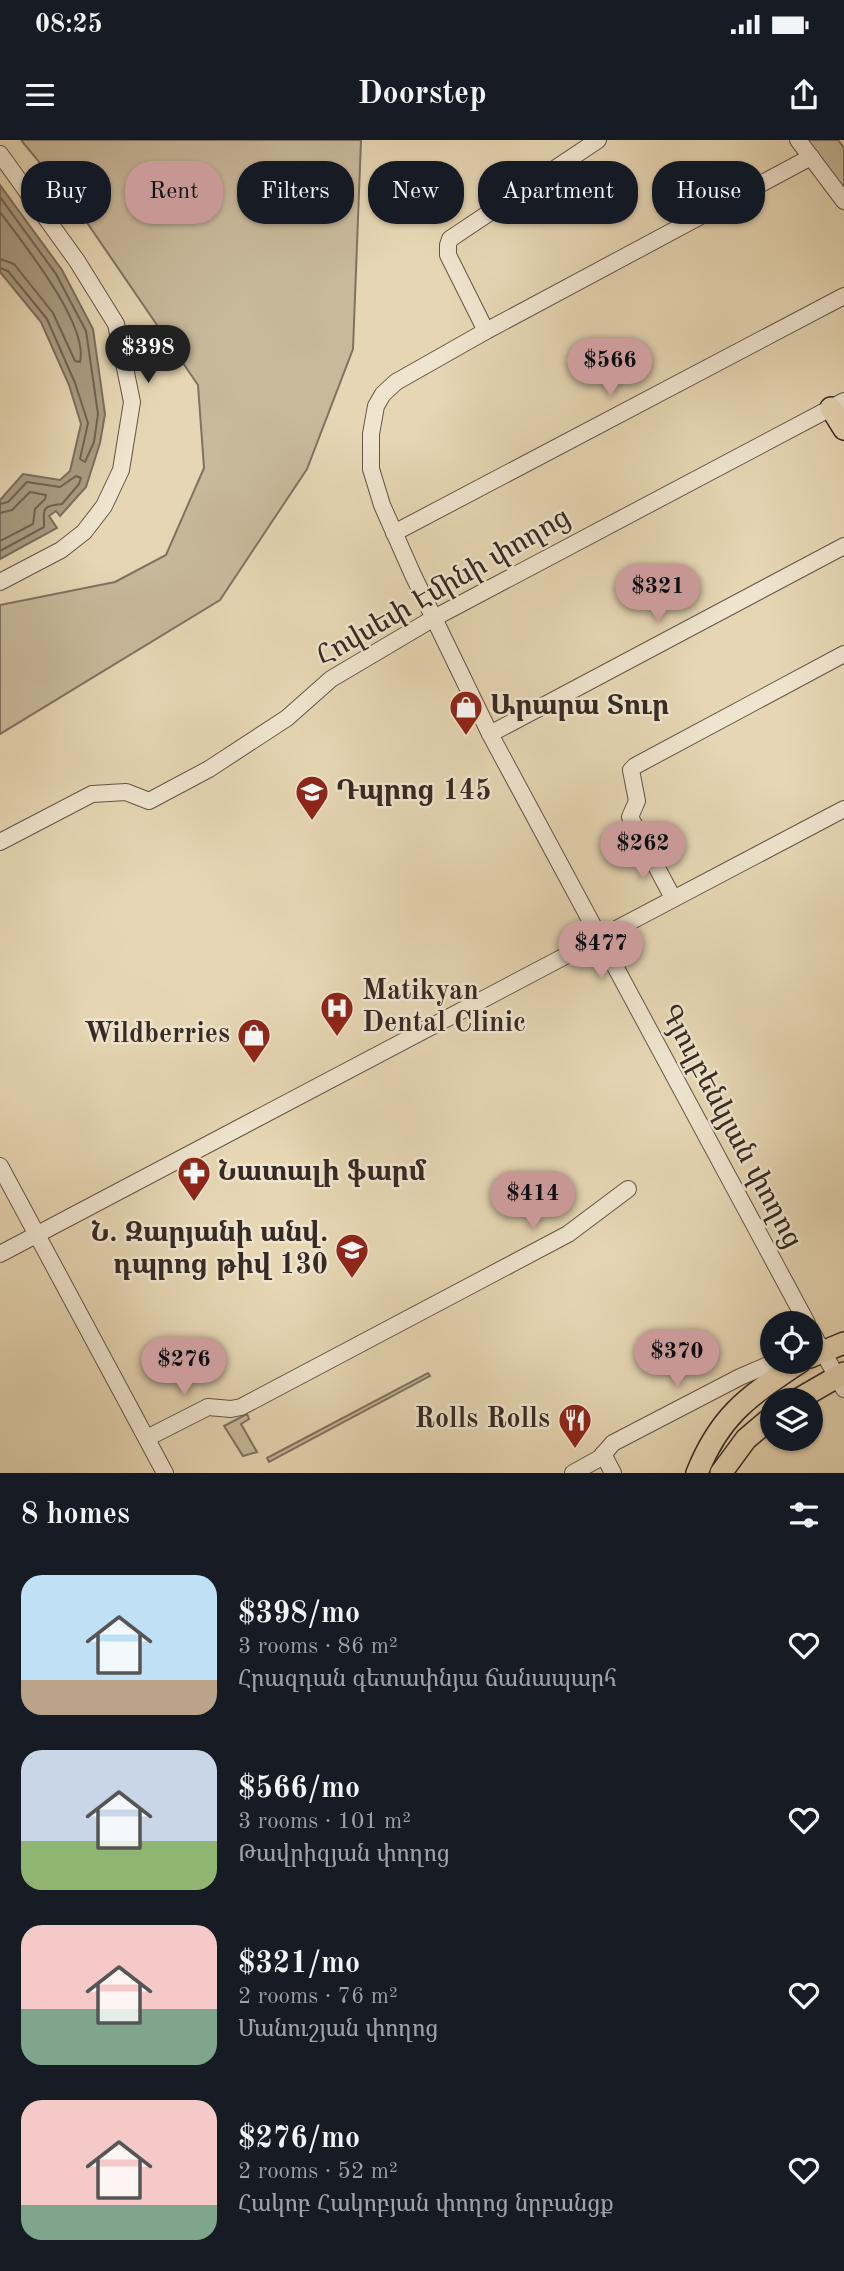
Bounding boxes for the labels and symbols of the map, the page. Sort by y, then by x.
pin: $398 [107,326,189,385]
pin: $566 [569,338,651,398]
street label: Հովսեփ Էմինի փողոց [312,504,576,672]
pin: $321 [617,564,699,624]
shop icon: Արարա Տուր [447,688,485,737]
place label: Արարա Տուր [490,693,669,721]
school or university icon: Դպրոց 145 [293,773,331,822]
place label: Դպրոց 145 [336,778,491,806]
pin: $262 [602,822,684,881]
pin: $477 [560,922,642,981]
place label: Matikyan Dental Clinic [362,978,526,1038]
hospital icon: Matikyan Dental Clinic [318,989,356,1038]
street label: Գյուլբենկյան փողոց [654,1001,806,1253]
shop icon: Wildberries [235,1016,273,1065]
place label: Wildberries [84,1021,230,1049]
pharmacy icon: Նատալի ֆարմ [175,1154,213,1203]
place label: Նատալի ֆարմ [218,1159,427,1187]
pin: $414 [492,1172,574,1231]
place label: Ն. Զարյանի անվ. դպրոց թիվ 130 [91,1220,328,1280]
school or university icon: Ն. Զարյանի անվ. դպրոց թիվ 130 [333,1231,371,1280]
pin: $370 [636,1330,718,1389]
pin: $276 [143,1338,225,1397]
restaurant icon: Rolls Rolls [556,1401,594,1450]
place label: Rolls Rolls [414,1406,550,1434]

